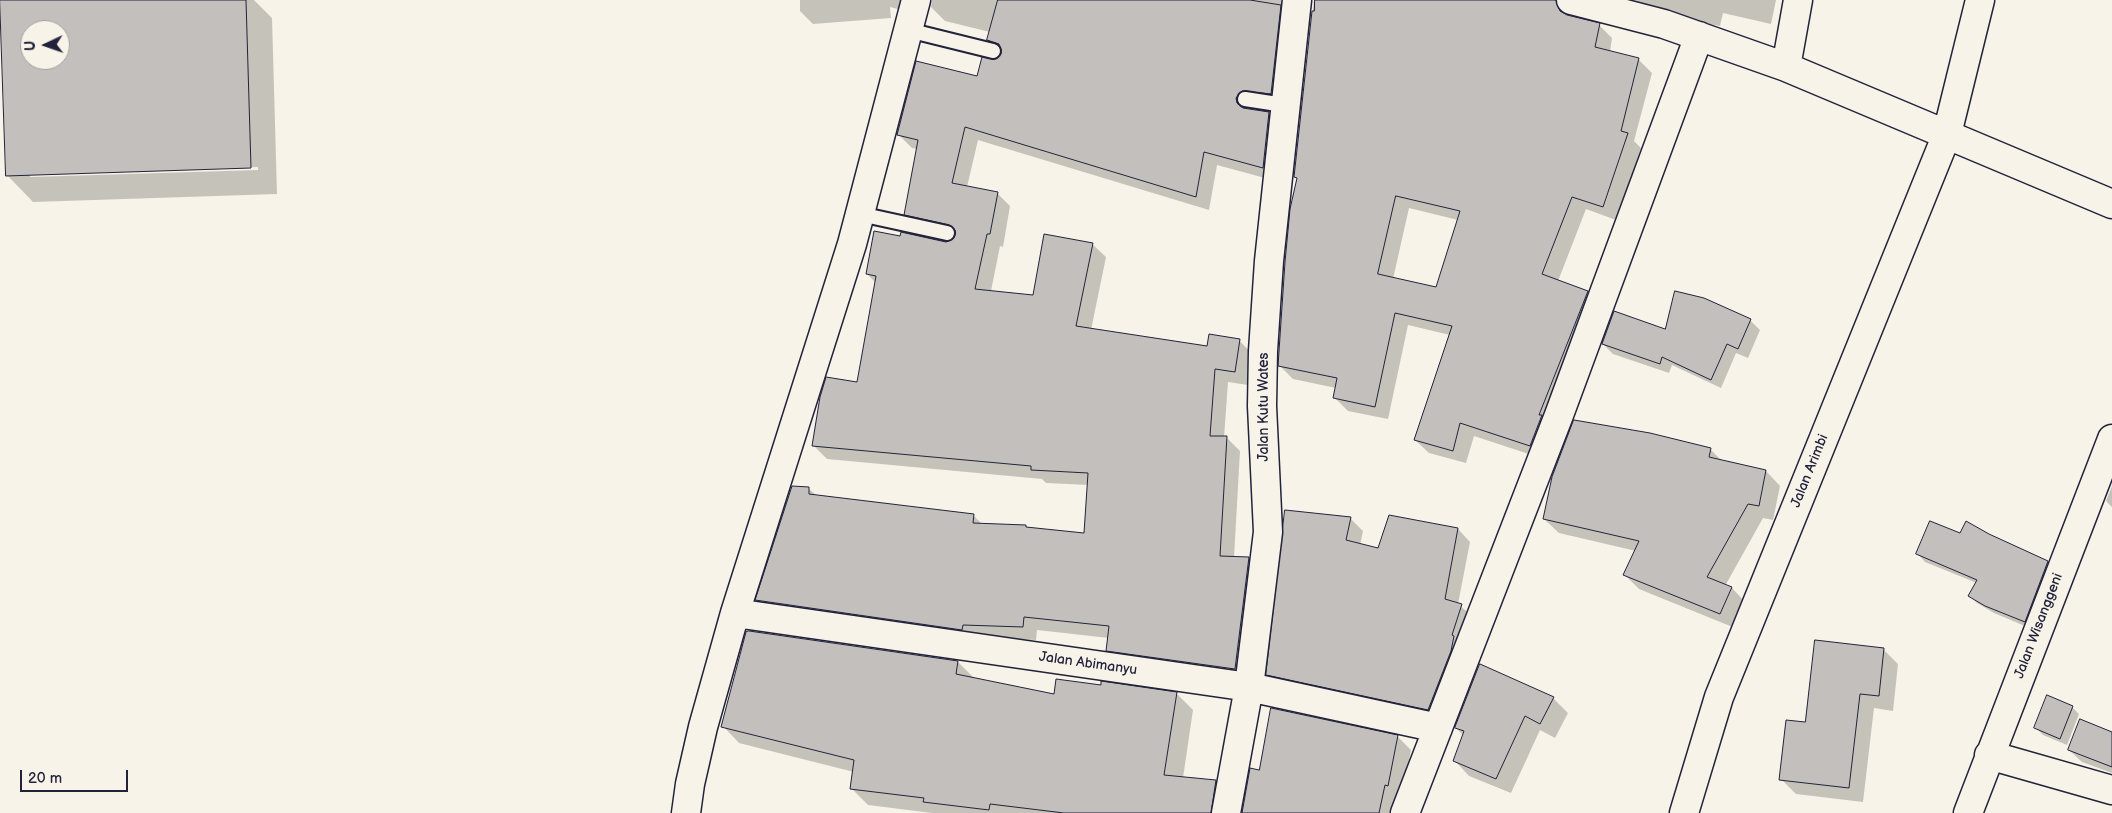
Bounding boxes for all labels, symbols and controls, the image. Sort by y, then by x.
north arrow [20,20,70,70]
text: U [22,40,39,51]
street label: Jalan Kutu Wates [1256,353,1272,461]
street label: Jalan Arimbi [1788,432,1832,510]
street label: Jalan Wisanggeni [2011,571,2067,681]
street label: Jalan Abimanyu [1038,649,1138,679]
scale bar [22,760,130,792]
text: 20 m [28,769,62,788]

